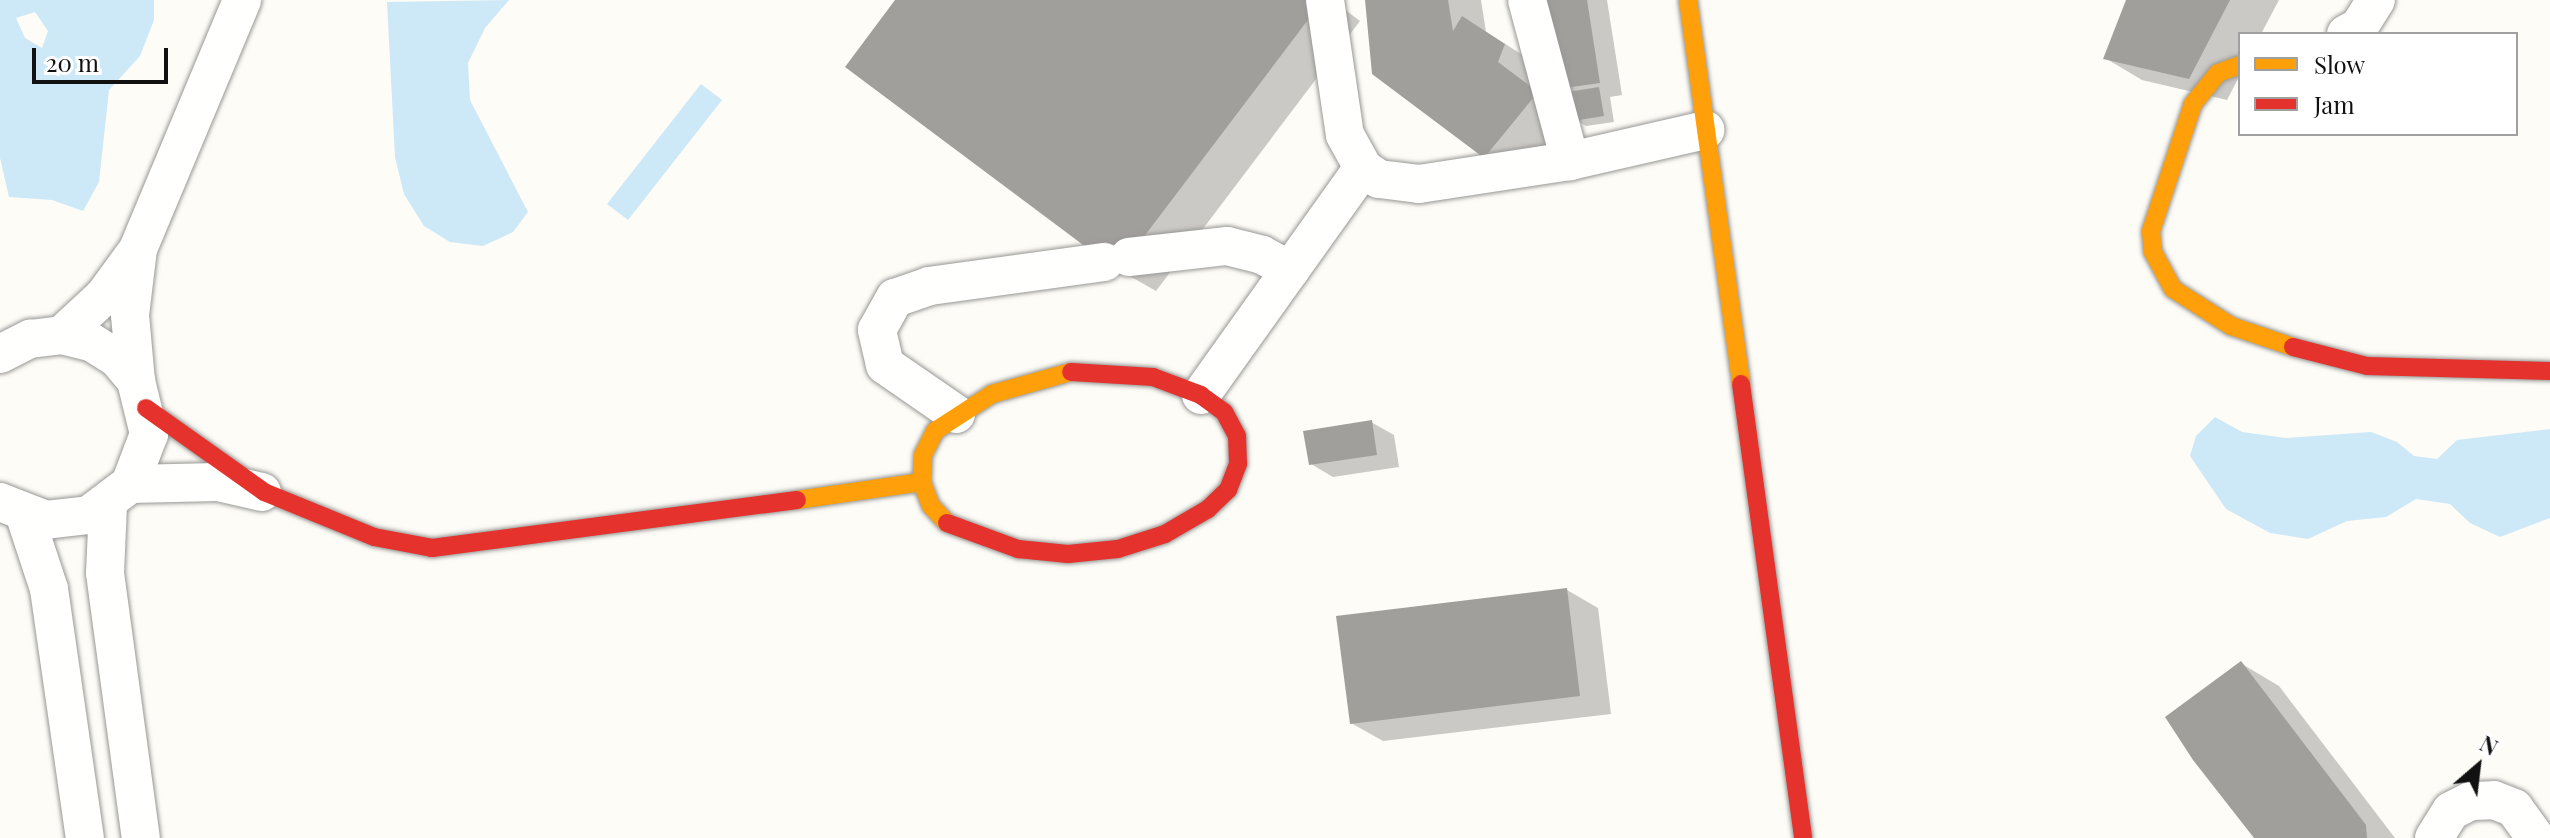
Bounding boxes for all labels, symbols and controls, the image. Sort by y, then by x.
scale bar [36,32,172,82]
legend [2238,32,2518,136]
text: 20 m [46,46,99,78]
text: Slow [2314,48,2365,80]
text: Jam [2314,88,2355,120]
north arrow [2438,726,2518,806]
text: N [2475,728,2503,762]

